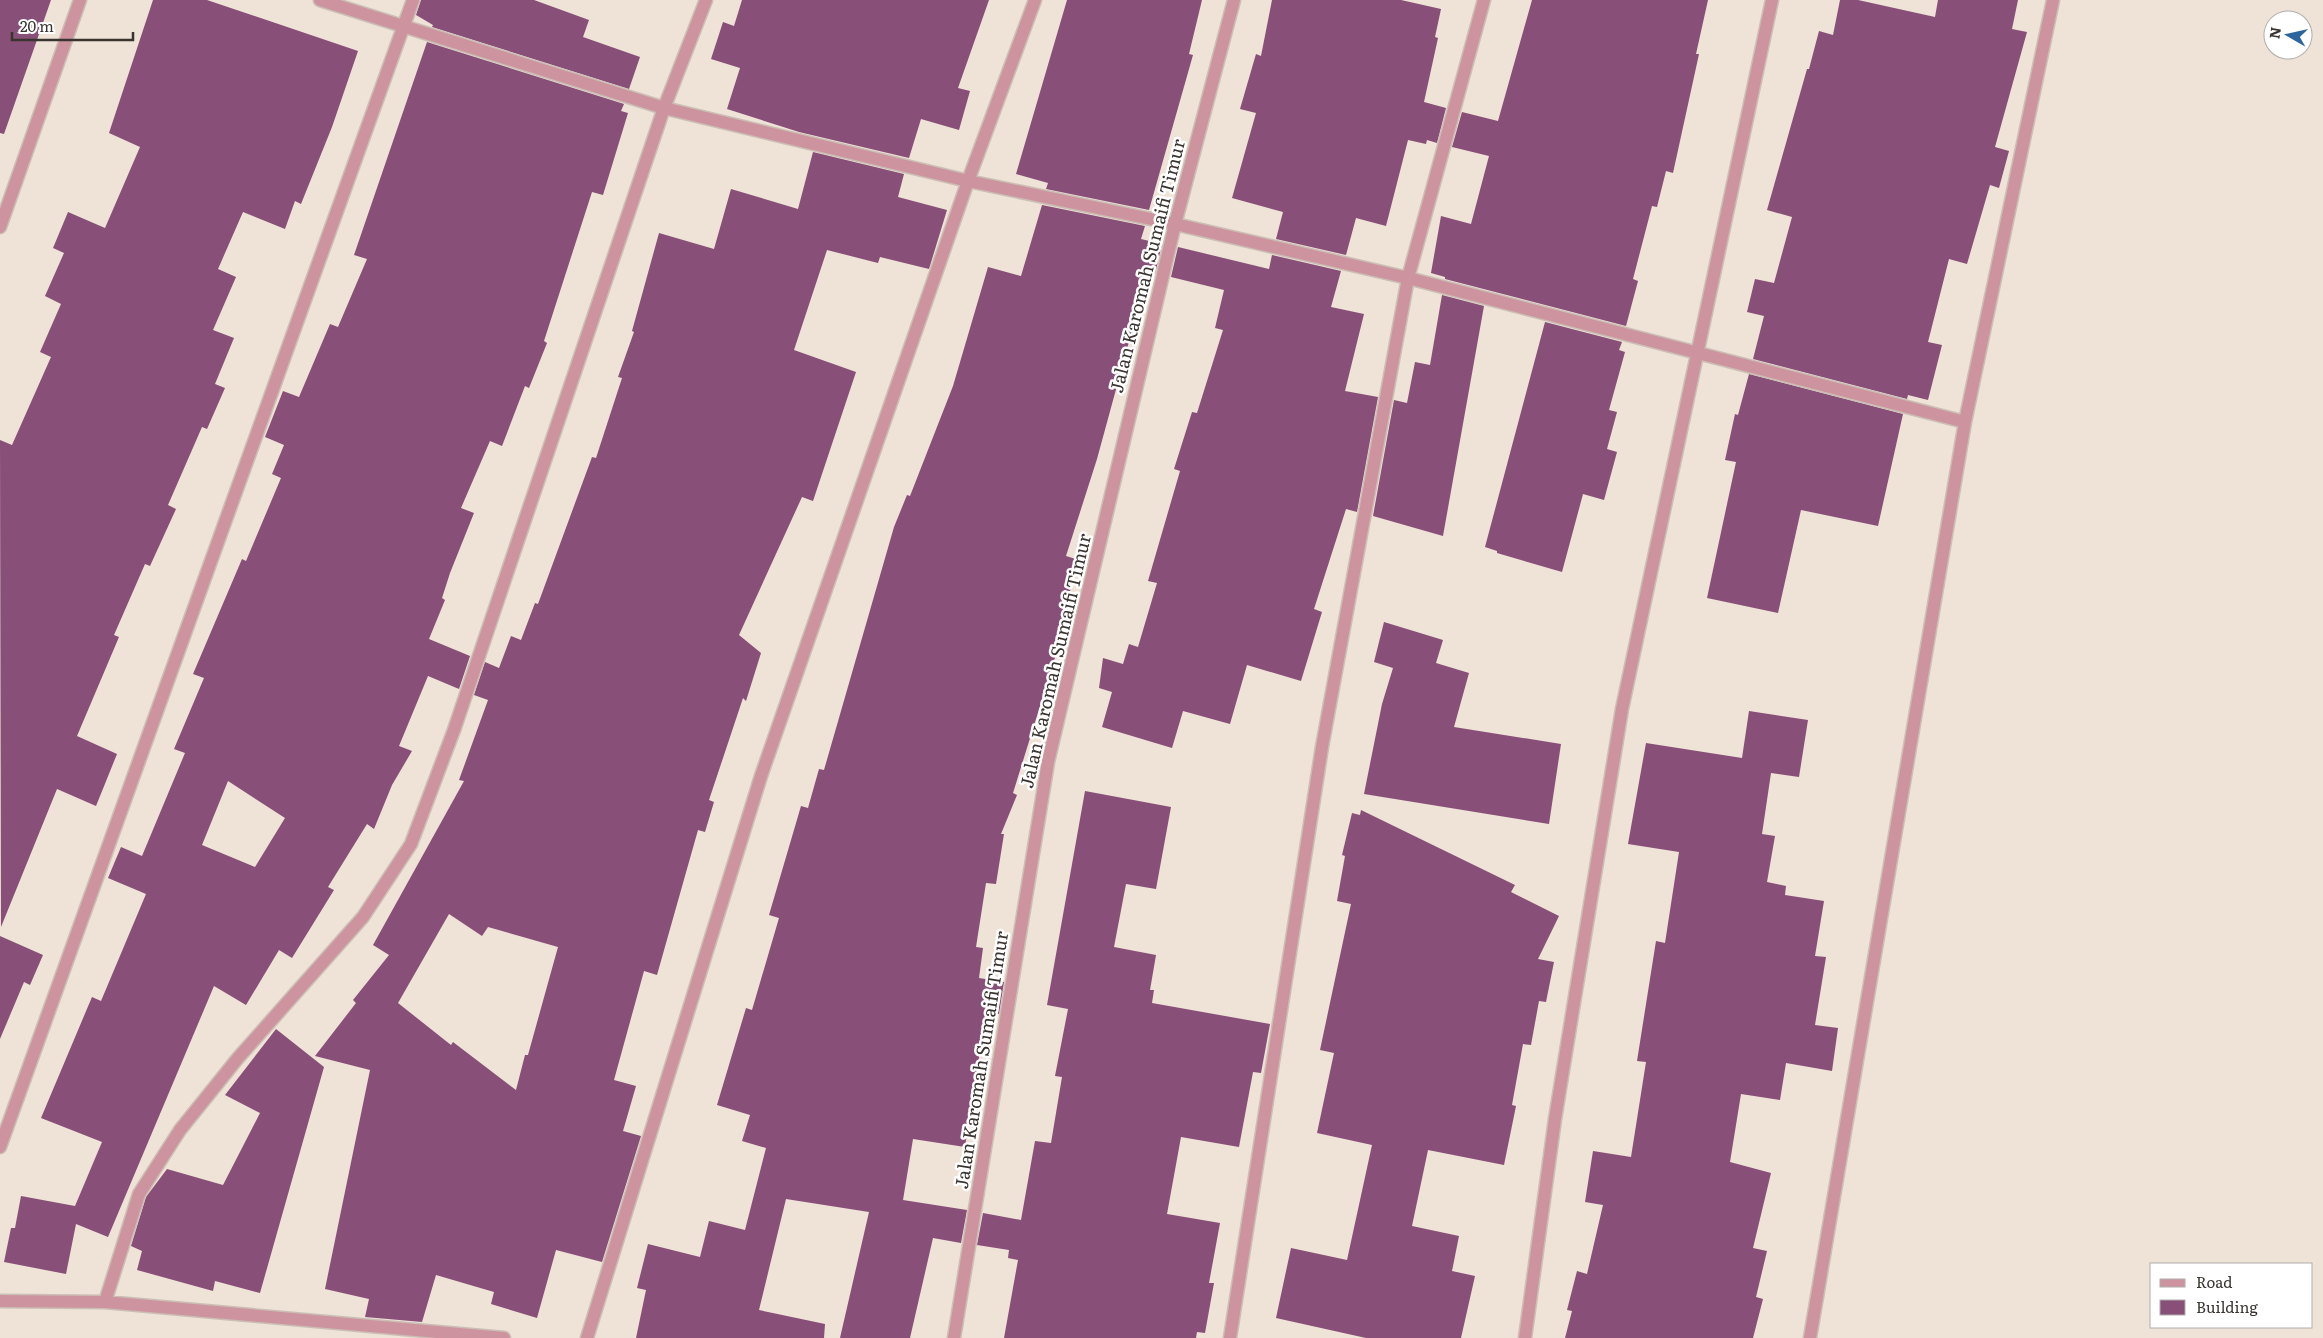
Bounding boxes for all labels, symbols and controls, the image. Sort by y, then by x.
scale bar [12,10,134,42]
north arrow [2263,10,2313,60]
text: 20 m [20,14,54,37]
text: N [2263,25,2285,40]
street label: Jalan Karomah Sumaifi Timur [1102,135,1191,395]
street label: Jalan Karomah Sumaifi Timur [1012,530,1097,791]
street label: Jalan Karomah Sumaifi Timur [947,928,1014,1191]
legend [2150,1263,2313,1328]
text: Road [2196,1270,2232,1293]
text: Building [2196,1295,2258,1318]

